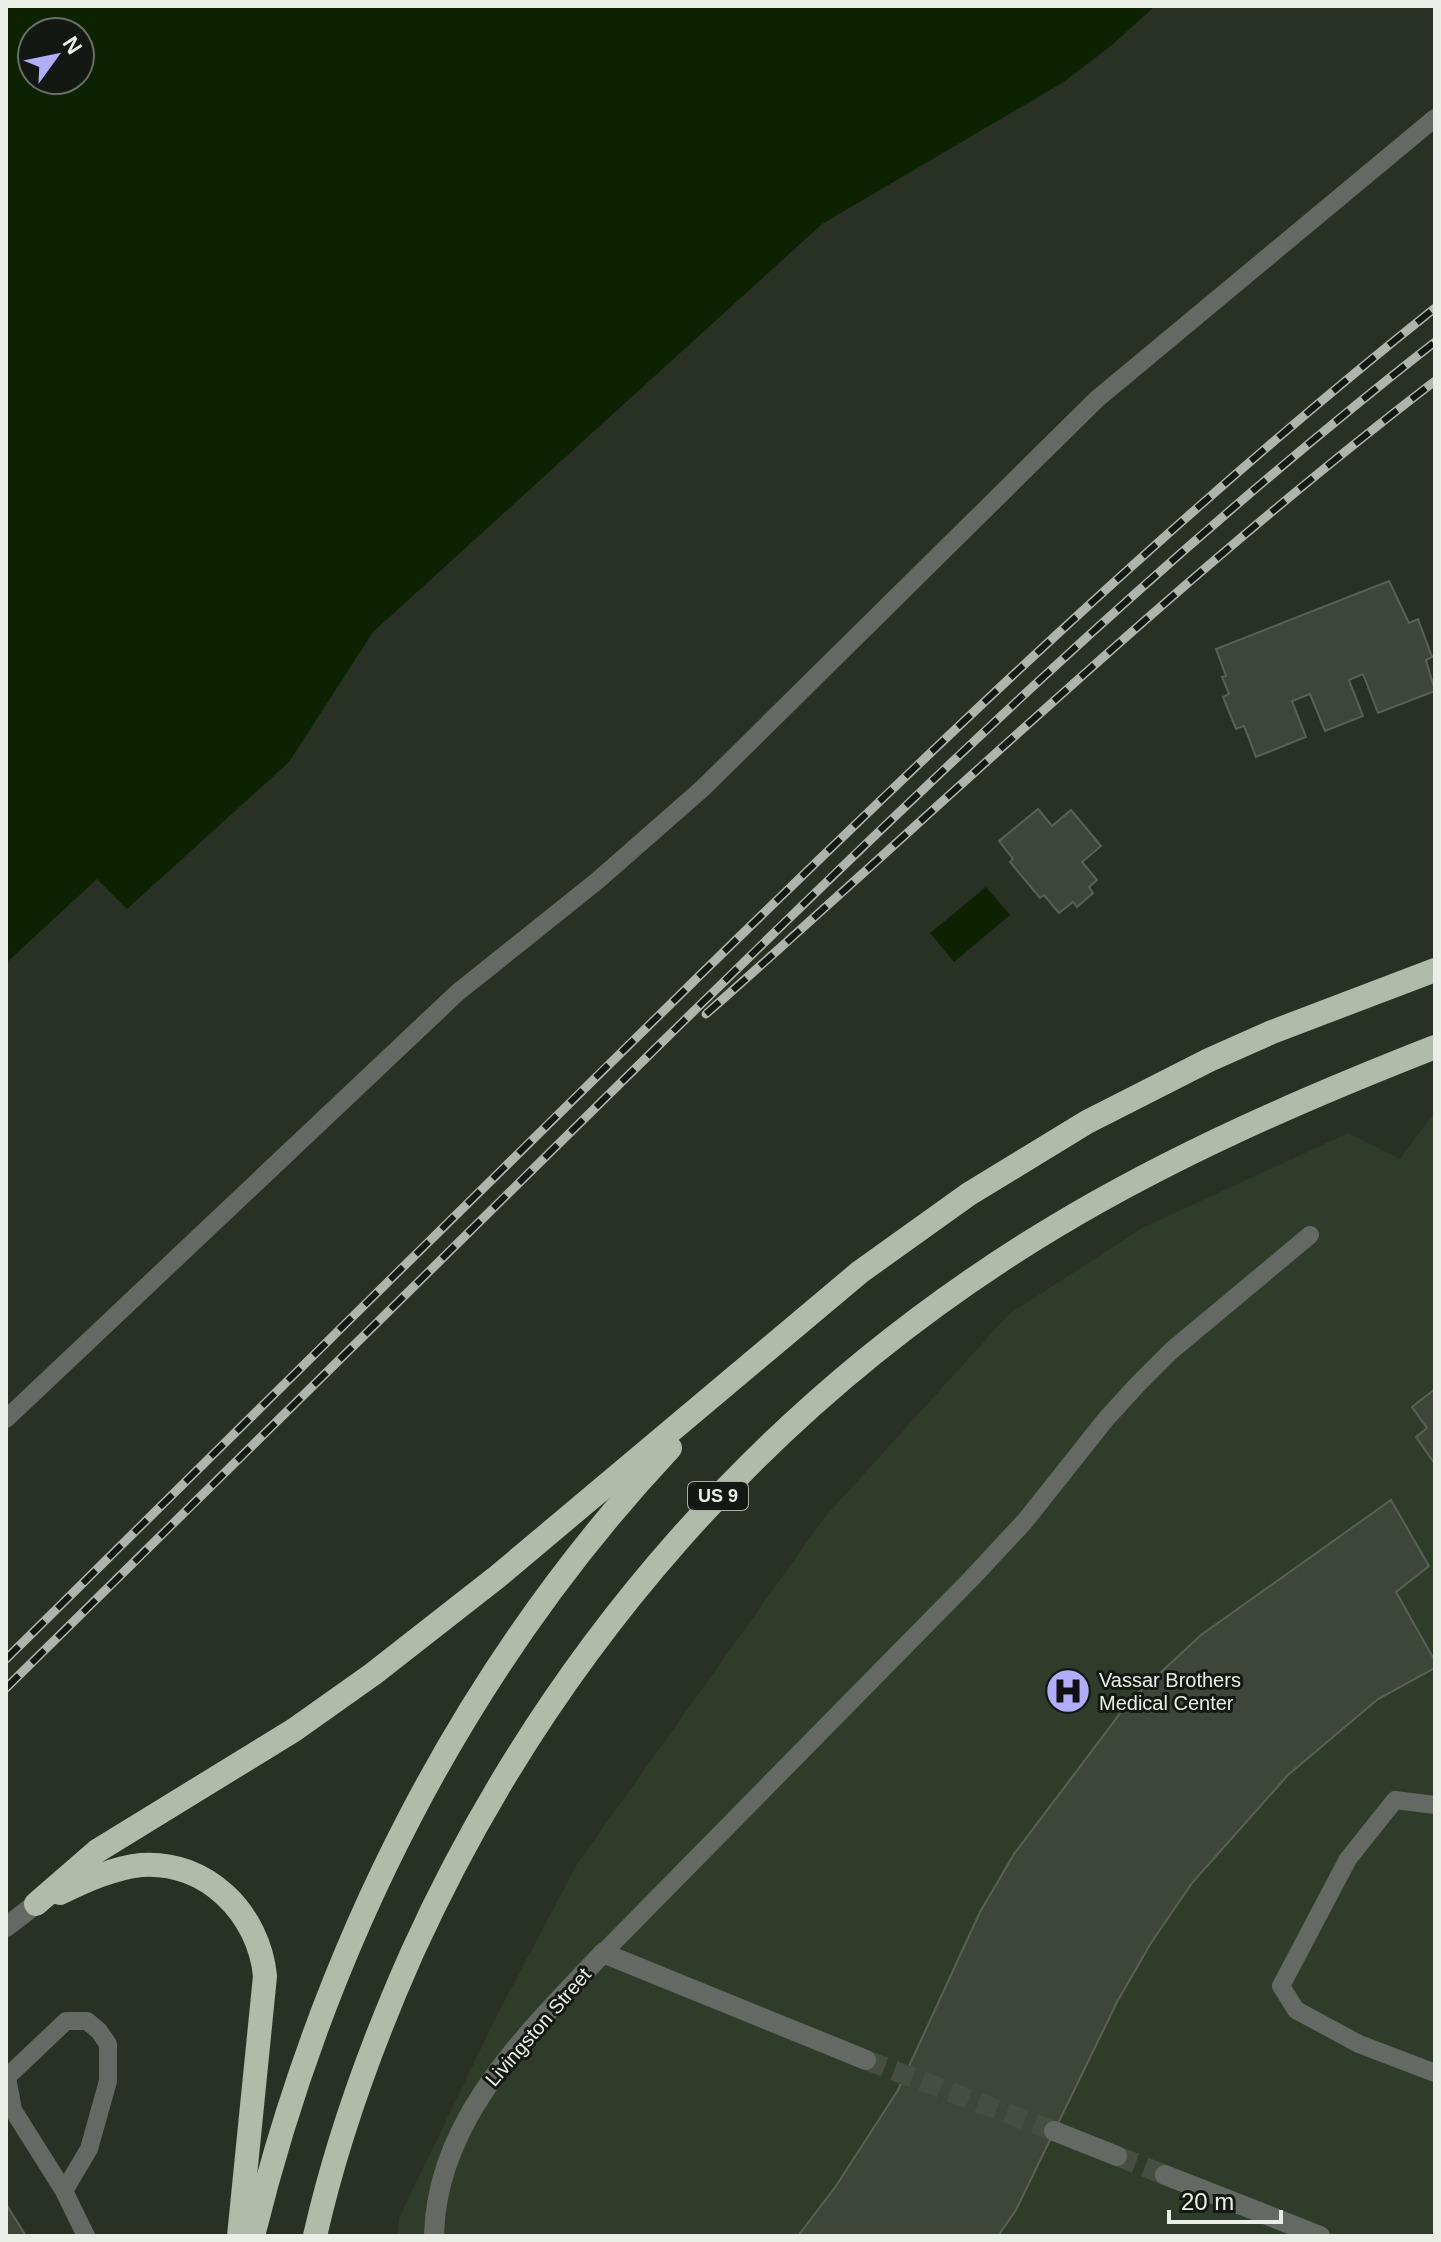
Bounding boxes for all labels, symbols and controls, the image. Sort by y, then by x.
north arrow [16,16,96,96]
text: N [58,32,87,59]
road number: US 9 [688,1482,748,1510]
hospital icon: Vassar Brothers Medical Center [1044,1667,1092,1715]
place label: Vassar Brothers Medical Center [1099,1669,1241,1714]
street label: Livingston Street [481,1963,595,2090]
scale bar [1169,2174,1281,2224]
text: 20 m [1181,2188,1234,2215]

